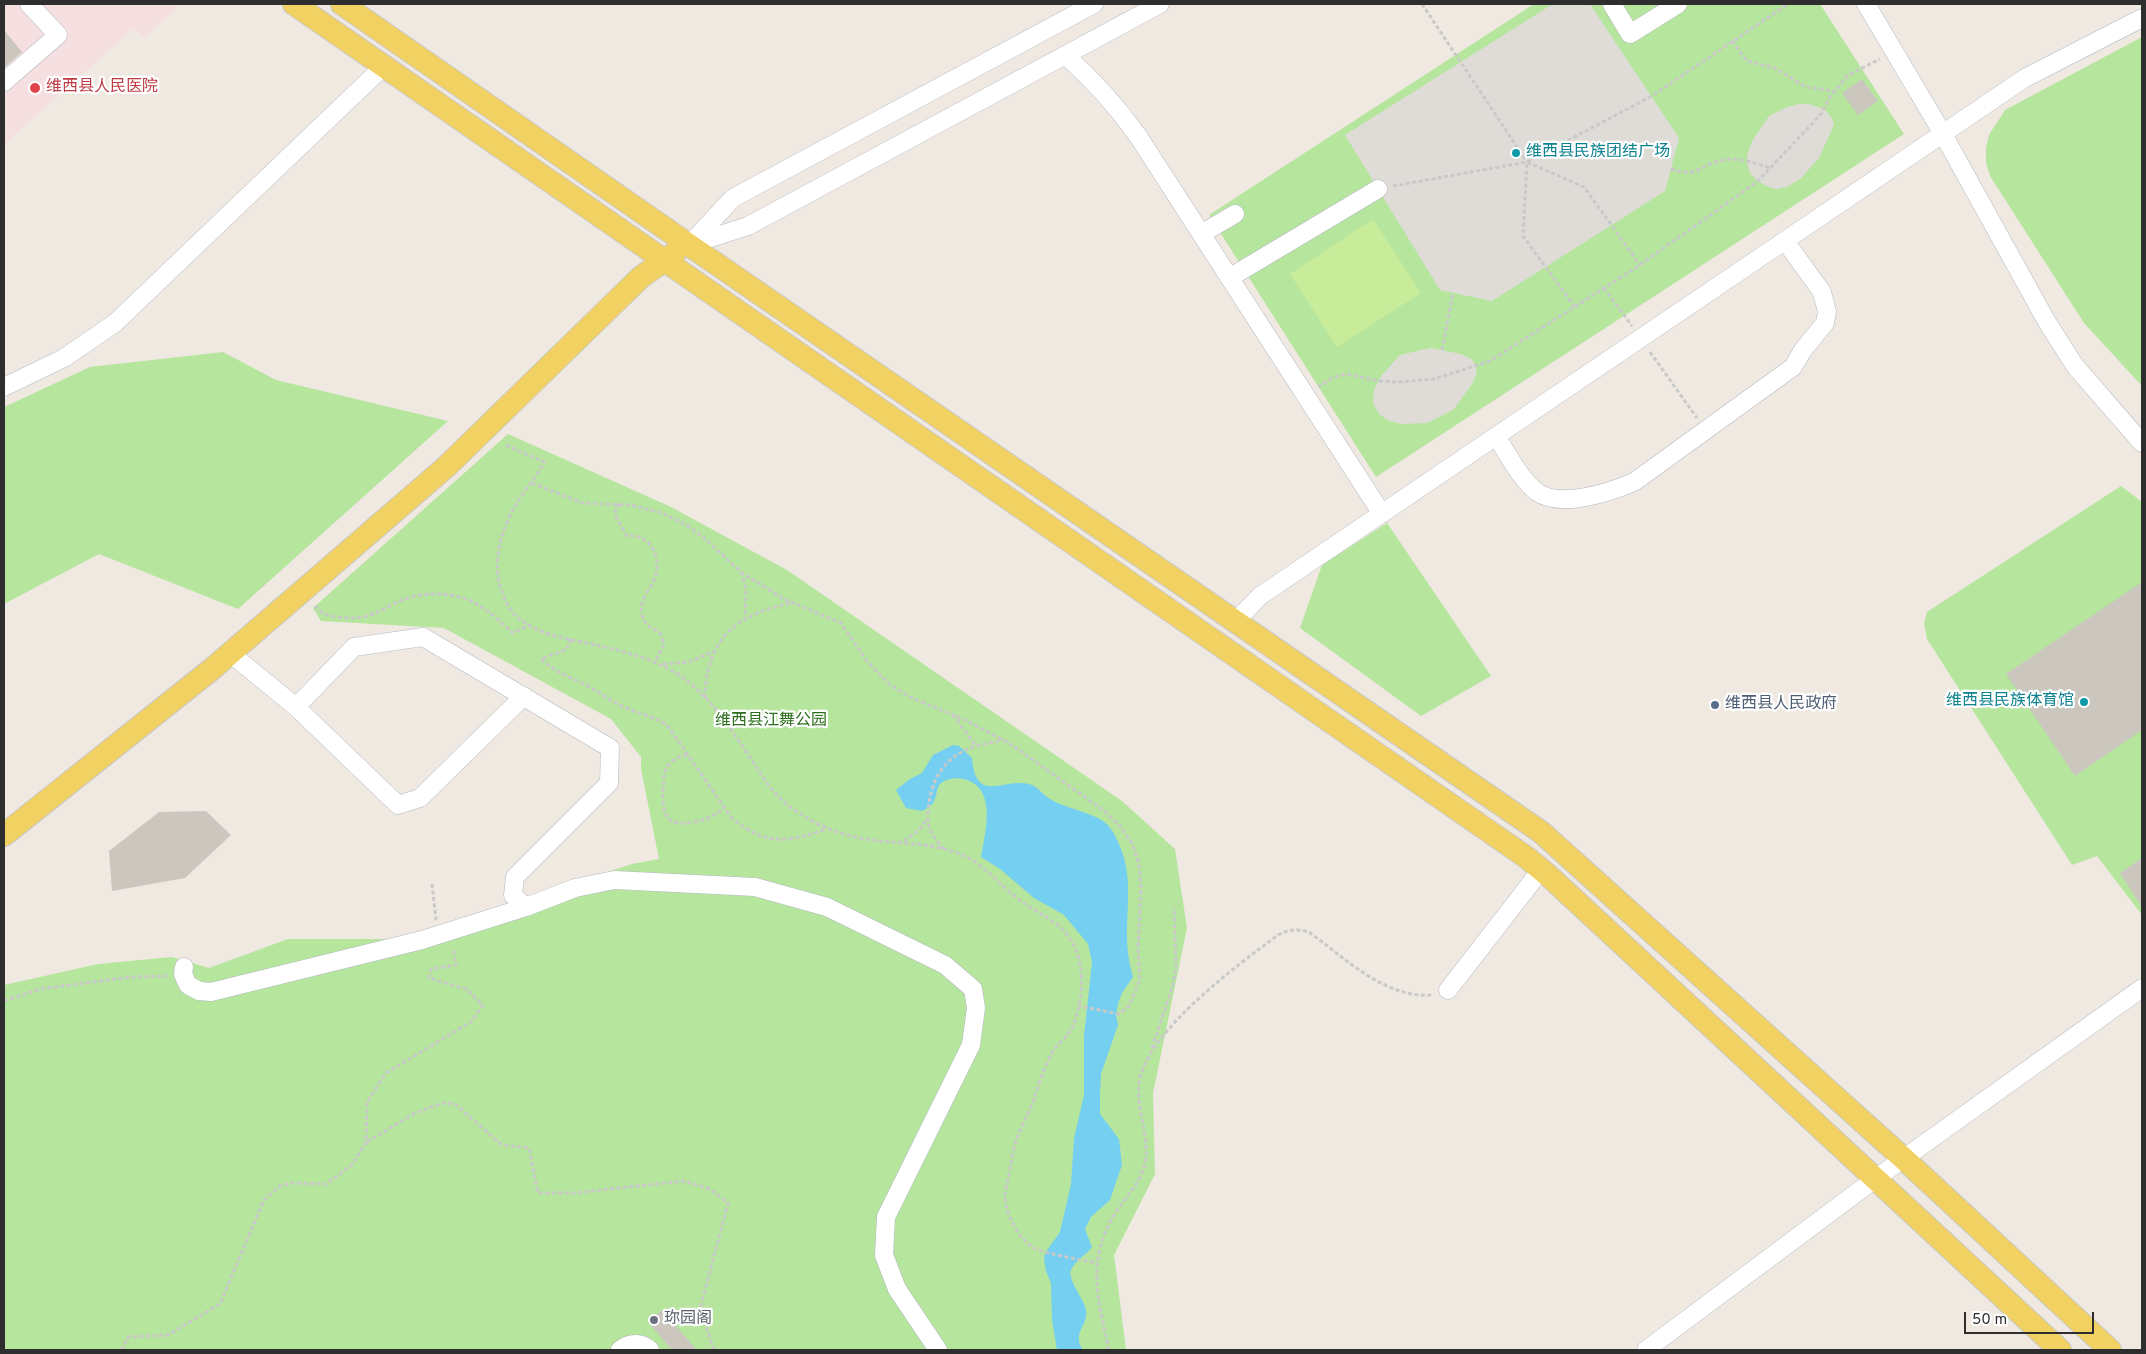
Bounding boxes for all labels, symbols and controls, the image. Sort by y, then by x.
place label: 维西县人民医院 [46,78,158,98]
marker: 维西县人民医院 [28,81,42,95]
place label: 维西县民族团结广场 [1526,143,1670,163]
marker: 维西县民族团结广场 [1510,147,1522,159]
place label: 维西县民族体育馆 [1946,692,2074,712]
place label: 维西县人民政府 [1725,695,1837,715]
marker: 维西县民族体育馆 [2078,696,2090,708]
marker: 维西县人民政府 [1709,699,1721,711]
park label: 维西县江舞公园 [715,712,827,732]
scale bar [1966,1302,2096,1334]
place label: 珎园阁 [664,1310,712,1330]
text: 50 m [1972,1311,2007,1330]
marker: 珎园阁 [648,1314,660,1326]

